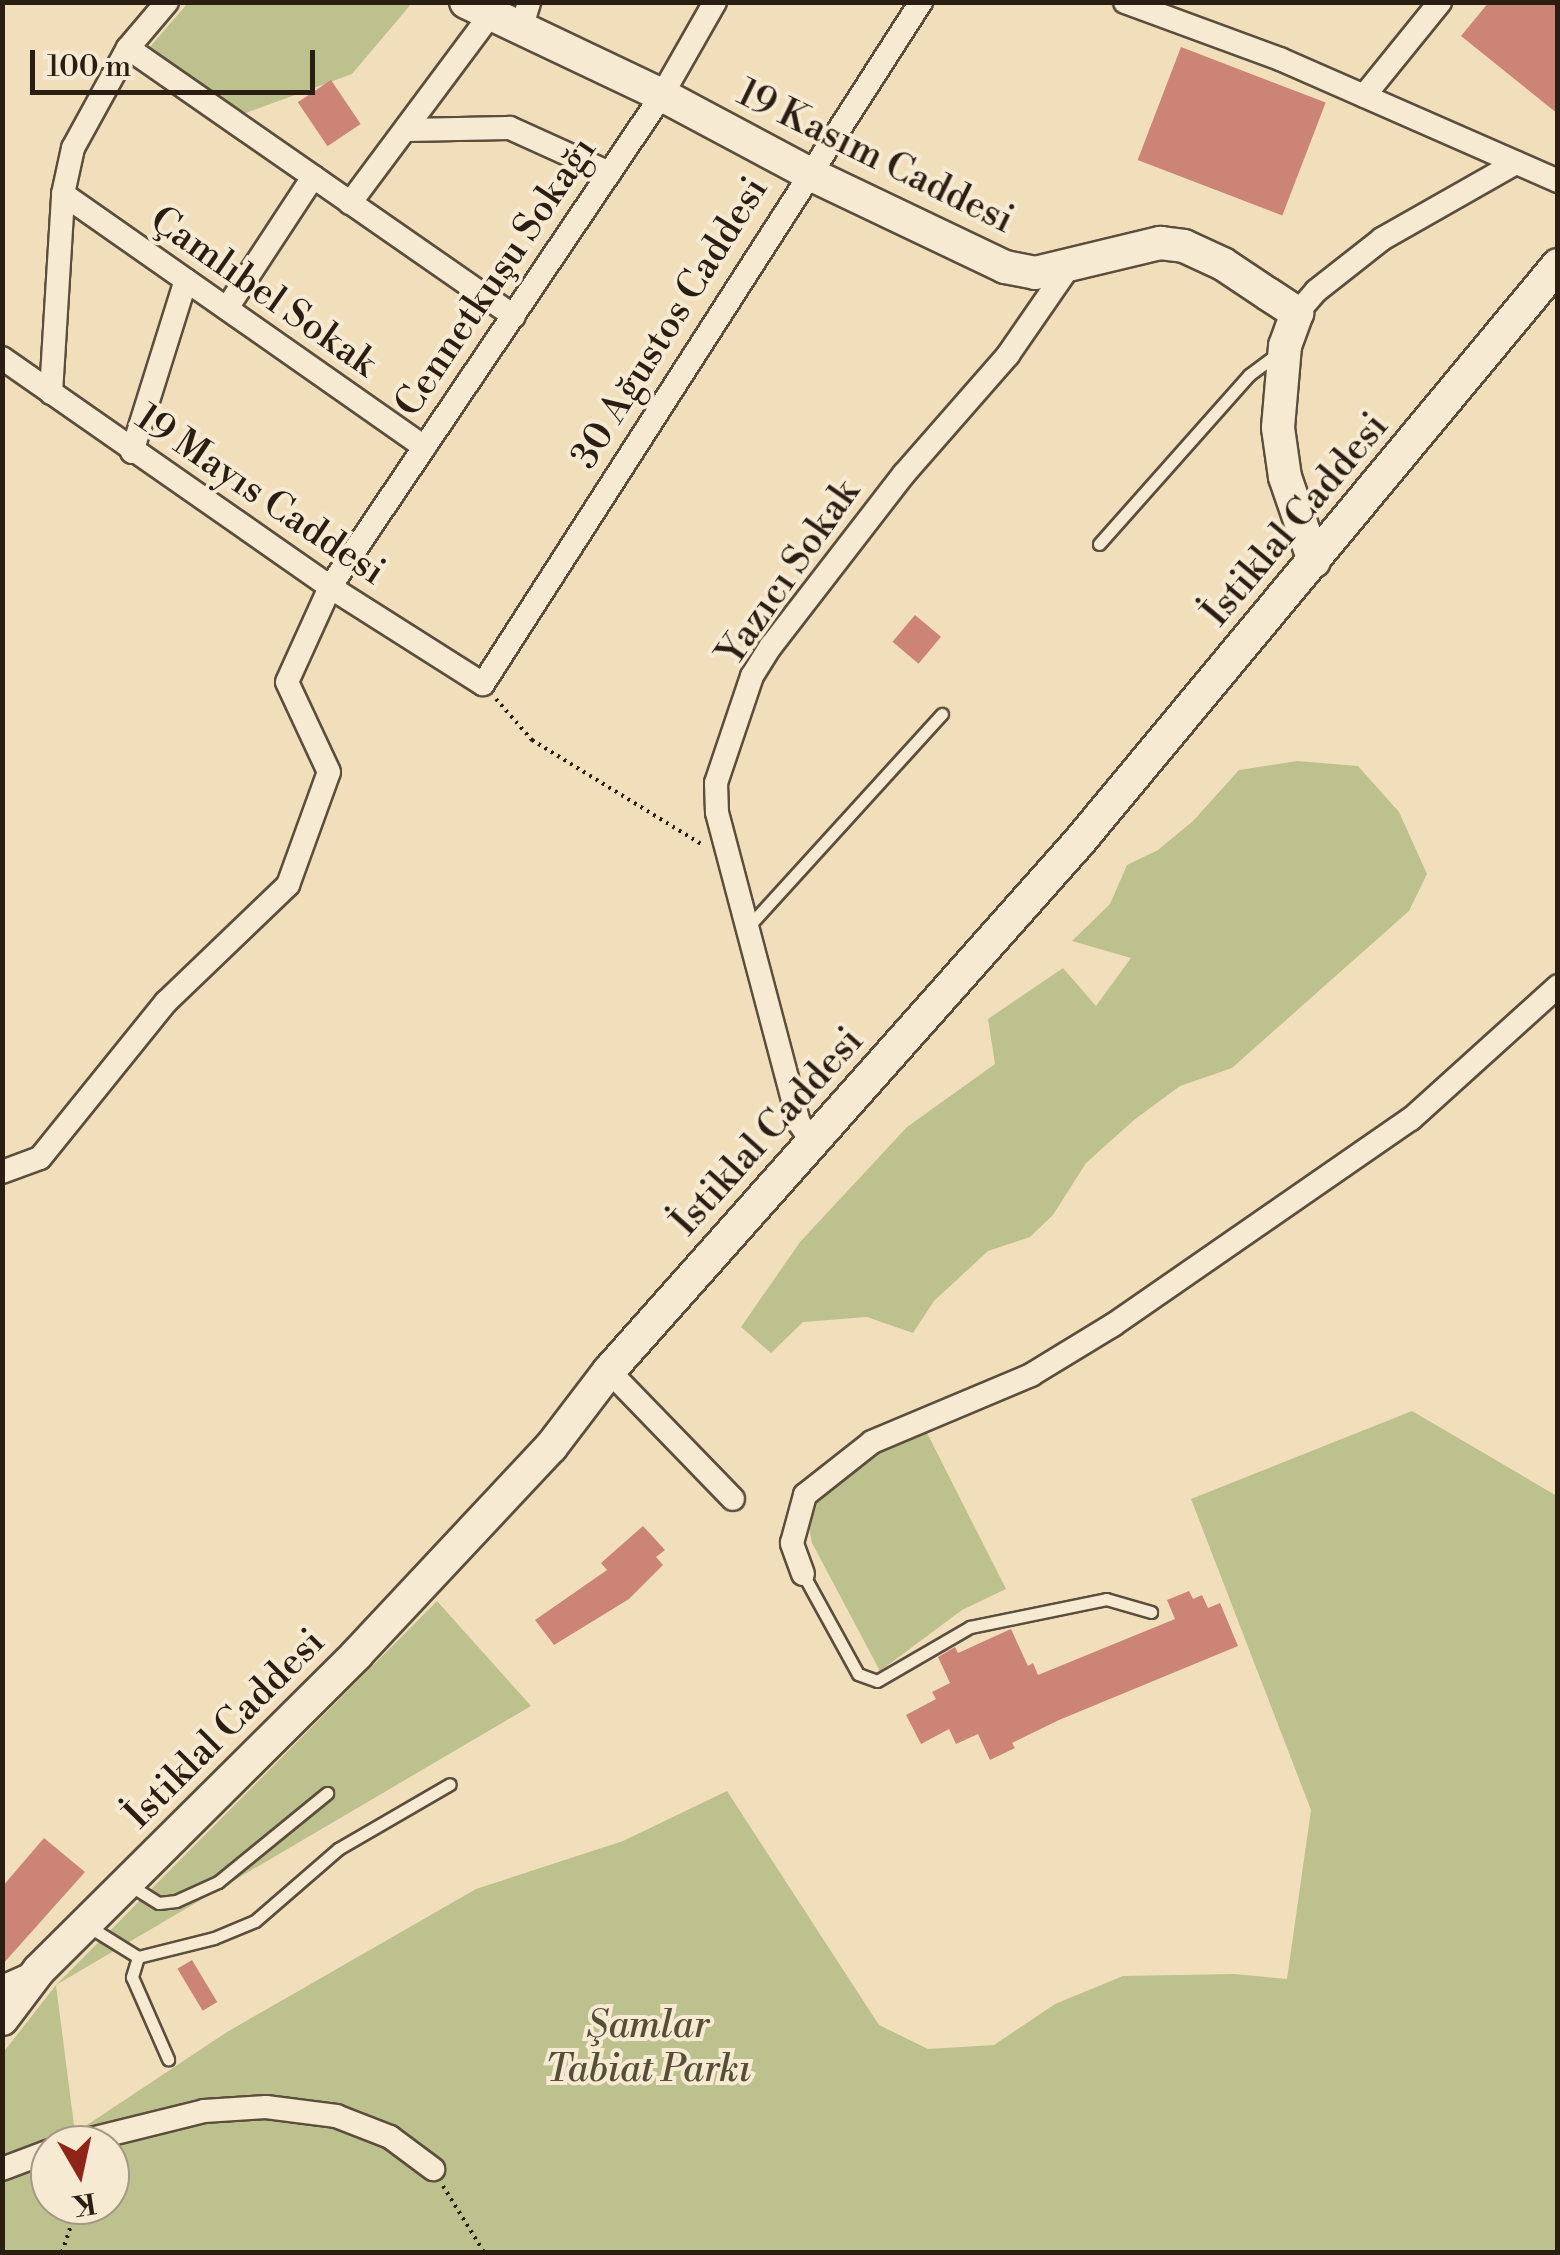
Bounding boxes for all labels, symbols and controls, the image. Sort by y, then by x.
scale bar [35,30,320,92]
text: 100 m [47,48,131,86]
street label: 19 Kasım Caddesi [730,70,1020,244]
street label: Cennetkuşu Sokağı [385,128,607,426]
street label: 30 Ağustos Caddesi [562,169,778,477]
street label: Çamlıbel Sokak [141,197,385,387]
street label: 19 Mayıs Caddesi [127,395,393,595]
street label: İstiklal Caddesi [1194,404,1398,636]
street label: Yazıcı Sokak [708,472,870,674]
street label: İstiklal Caddesi [663,1019,873,1245]
street label: İstiklal Caddesi [116,1620,334,1838]
park label: Şamlar Tabiat Parkı [545,2003,751,2092]
north arrow [30,2125,130,2225]
text: K [71,2184,98,2222]

